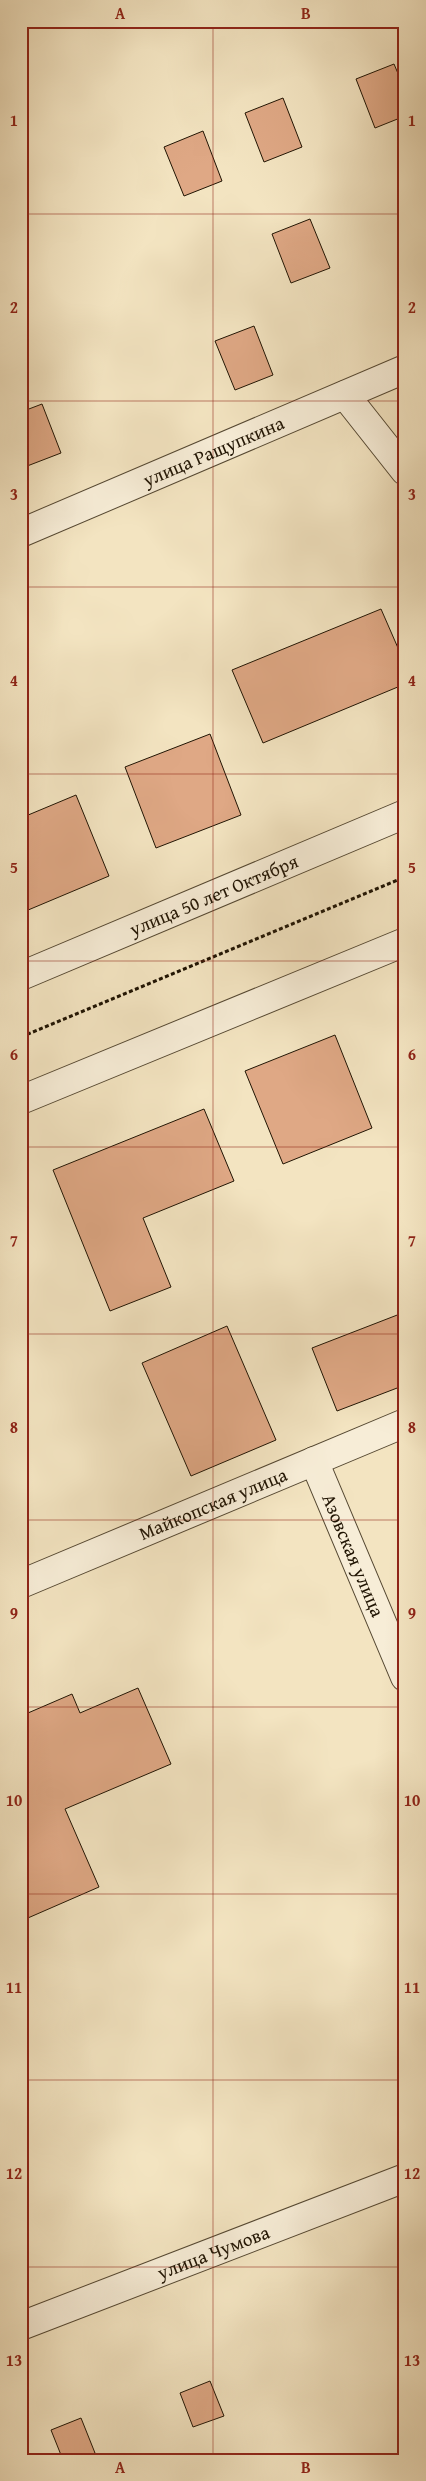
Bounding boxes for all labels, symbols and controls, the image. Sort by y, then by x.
text: A [115,1,126,25]
text: B [301,1,311,25]
text: 1 [10,108,18,132]
text: 1 [408,108,416,132]
text: 2 [10,295,18,319]
text: 2 [408,295,416,319]
street label: улица Ращупкина [137,408,288,494]
text: 3 [10,482,18,506]
text: 3 [408,482,416,506]
text: 4 [10,668,18,692]
text: 4 [408,668,416,692]
street label: улица 50 лет Октября [124,847,303,943]
text: 5 [10,855,18,879]
text: 5 [408,855,416,879]
text: 6 [10,1042,18,1066]
text: 6 [408,1042,416,1066]
text: 7 [10,1228,18,1252]
text: 7 [408,1228,416,1252]
text: 8 [10,1415,18,1439]
text: 8 [408,1415,416,1439]
street label: Майкопская улица [134,1460,291,1547]
street label: Азовская улица [315,1489,392,1621]
text: 9 [10,1601,18,1625]
text: 9 [408,1601,416,1625]
text: 10 [6,1788,22,1812]
text: 10 [404,1788,420,1812]
text: 11 [6,1975,22,1999]
text: 11 [404,1975,420,1999]
text: 12 [6,2161,22,2185]
text: 12 [404,2161,420,2185]
street label: улица Чумова [152,2218,274,2287]
text: 13 [6,2348,22,2372]
text: 13 [404,2348,420,2372]
text: A [115,2455,126,2479]
text: B [301,2455,311,2479]

